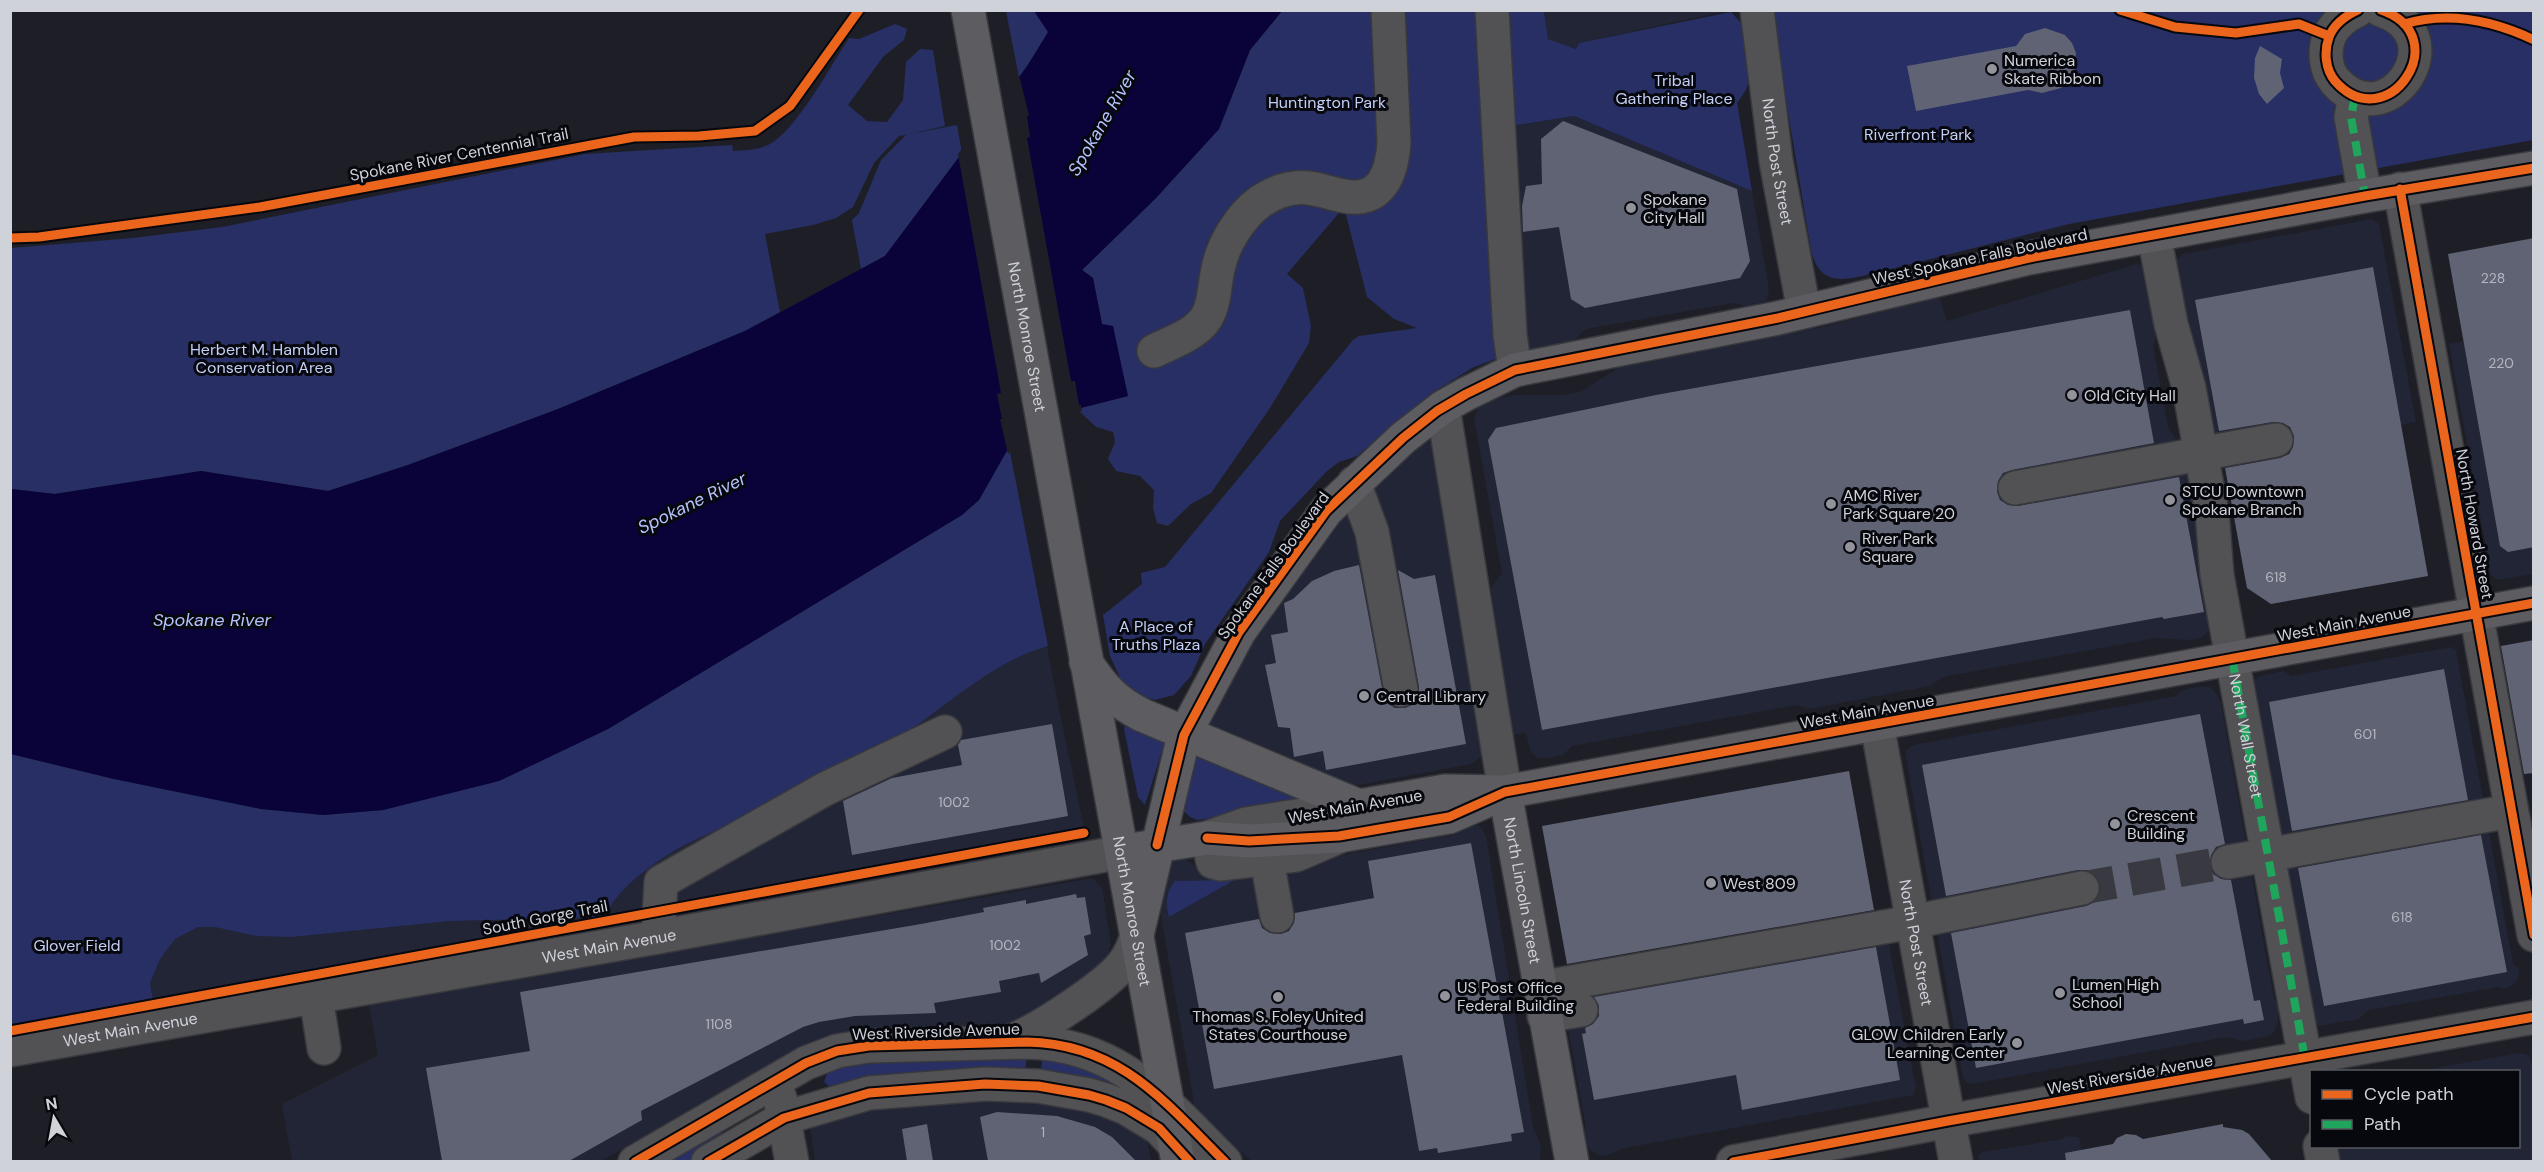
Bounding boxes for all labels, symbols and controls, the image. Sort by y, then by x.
place label: Numerica Skate Ribbon [2004,50,2101,89]
marker: Numerica Skate Ribbon [1985,62,1999,76]
water label: Spokane River [1062,65,1143,180]
park label: Tribal Gathering Place [1615,70,1733,109]
park label: Huntington Park [1268,92,1386,113]
street label: North Post Street [1757,97,1798,227]
street label: Spokane River Centennial Trail [348,123,570,186]
park label: Riverfront Park [1864,124,1972,145]
place label: Spokane City Hall [1643,189,1707,228]
marker: Spokane City Hall [1624,201,1638,215]
street label: West Spokane Falls Boulevard [1871,223,2089,290]
street label: North Monroe Street [1003,260,1051,413]
house number: 228 [2481,269,2505,287]
park label: Herbert M. Hamblen Conservation Area [190,339,338,378]
house number: 220 [2488,354,2514,372]
place label: Old City Hall [2084,385,2176,406]
marker: Old City Hall [2065,388,2079,402]
street label: North Howard Street [2451,447,2498,601]
water label: Spokane River [634,466,752,540]
place label: STCU Downtown Spokane Branch [2182,481,2304,520]
place label: AMC River Park Square 20 [1843,485,1955,524]
street label: Spokane Falls Boulevard [1213,487,1334,643]
marker: STCU Downtown Spokane Branch [2163,493,2177,507]
marker: AMC River Park Square 20 [1824,497,1838,511]
place label: River Park Square [1862,528,1934,567]
marker: River Park Square [1843,540,1857,554]
house number: 618 [2265,568,2287,586]
street label: West Main Avenue [2275,600,2413,647]
water label: Spokane River [153,608,272,632]
park label: A Place of Truths Plaza [1112,616,1200,655]
street label: North Wall Street [2224,672,2267,800]
place label: Central Library [1376,686,1486,707]
marker: Central Library [1357,689,1371,703]
street label: West Main Avenue [1798,689,1936,734]
house number: 601 [2354,725,2376,743]
street label: West Main Avenue [1286,784,1424,829]
house number: 1002 [938,793,970,811]
place label: Crescent Building [2127,805,2195,844]
street label: North Lincoln Street [1499,815,1546,966]
marker: Crescent Building [2108,817,2122,831]
street label: North Monroe Street [1108,834,1156,988]
place label: West 809 [1723,873,1796,894]
marker: West 809 [1704,876,1718,890]
street label: North Post Street [1894,878,1938,1008]
street label: South Gorge Trail [481,895,609,940]
house number: 618 [2391,908,2413,926]
street label: West Main Avenue [540,924,678,968]
park label: Glover Field [33,935,121,956]
house number: 1002 [989,936,1021,954]
place label: Lumen High School [2072,974,2159,1013]
place label: US Post Office Federal Building [1457,977,1574,1016]
marker: Lumen High School [2053,986,2067,1000]
marker: US Post Office Federal Building [1438,989,1452,1003]
marker: Thomas S. Foley United States Courthouse [1271,990,1285,1004]
place label: Thomas S. Foley United States Courthouse [1192,1006,1364,1045]
street label: West Main Avenue [62,1008,199,1052]
house number: 1108 [706,1015,732,1033]
street label: West Riverside Avenue [852,1018,1020,1045]
place label: GLOW Children Early Learning Center [1851,1024,2005,1063]
marker: GLOW Children Early Learning Center [2010,1036,2024,1050]
street label: West Riverside Avenue [2046,1050,2215,1099]
legend [2310,1070,2520,1148]
text: Cycle path [2364,1082,2454,1106]
north arrow [24,1088,84,1148]
text: N [44,1092,59,1115]
text: Path [2364,1112,2401,1136]
house number: 1 [1041,1123,1045,1141]

